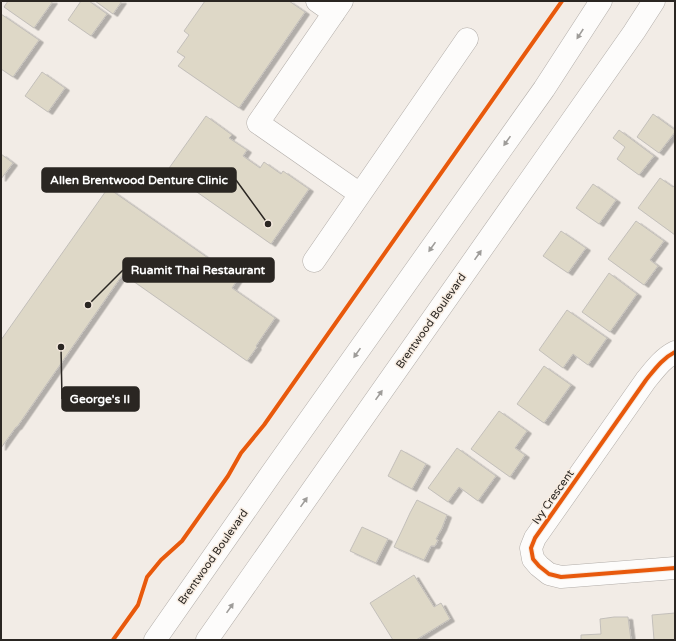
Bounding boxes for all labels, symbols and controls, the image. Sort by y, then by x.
one-way arrow [577,28,584,40]
one-way arrow [503,136,511,146]
callout: Allen Brentwood Denture Clinic [42,168,236,192]
text: Allen Brentwood Denture Clinic [50,173,229,187]
one-way arrow [428,242,436,252]
one-way arrow [474,249,482,260]
callout: Ruamit Thai Restaurant [123,258,274,282]
text: Ruamit Thai Restaurant [131,263,266,277]
street label: Brentwood Boulevard [393,271,469,371]
one-way arrow [353,348,361,359]
callout: George's II [62,387,139,411]
one-way arrow [375,390,383,401]
text: George's II [70,392,130,407]
street label: Ivy Crescent [529,467,577,527]
one-way arrow [300,496,308,507]
street label: Brentwood Boulevard [175,507,251,607]
one-way arrow [226,603,234,613]

